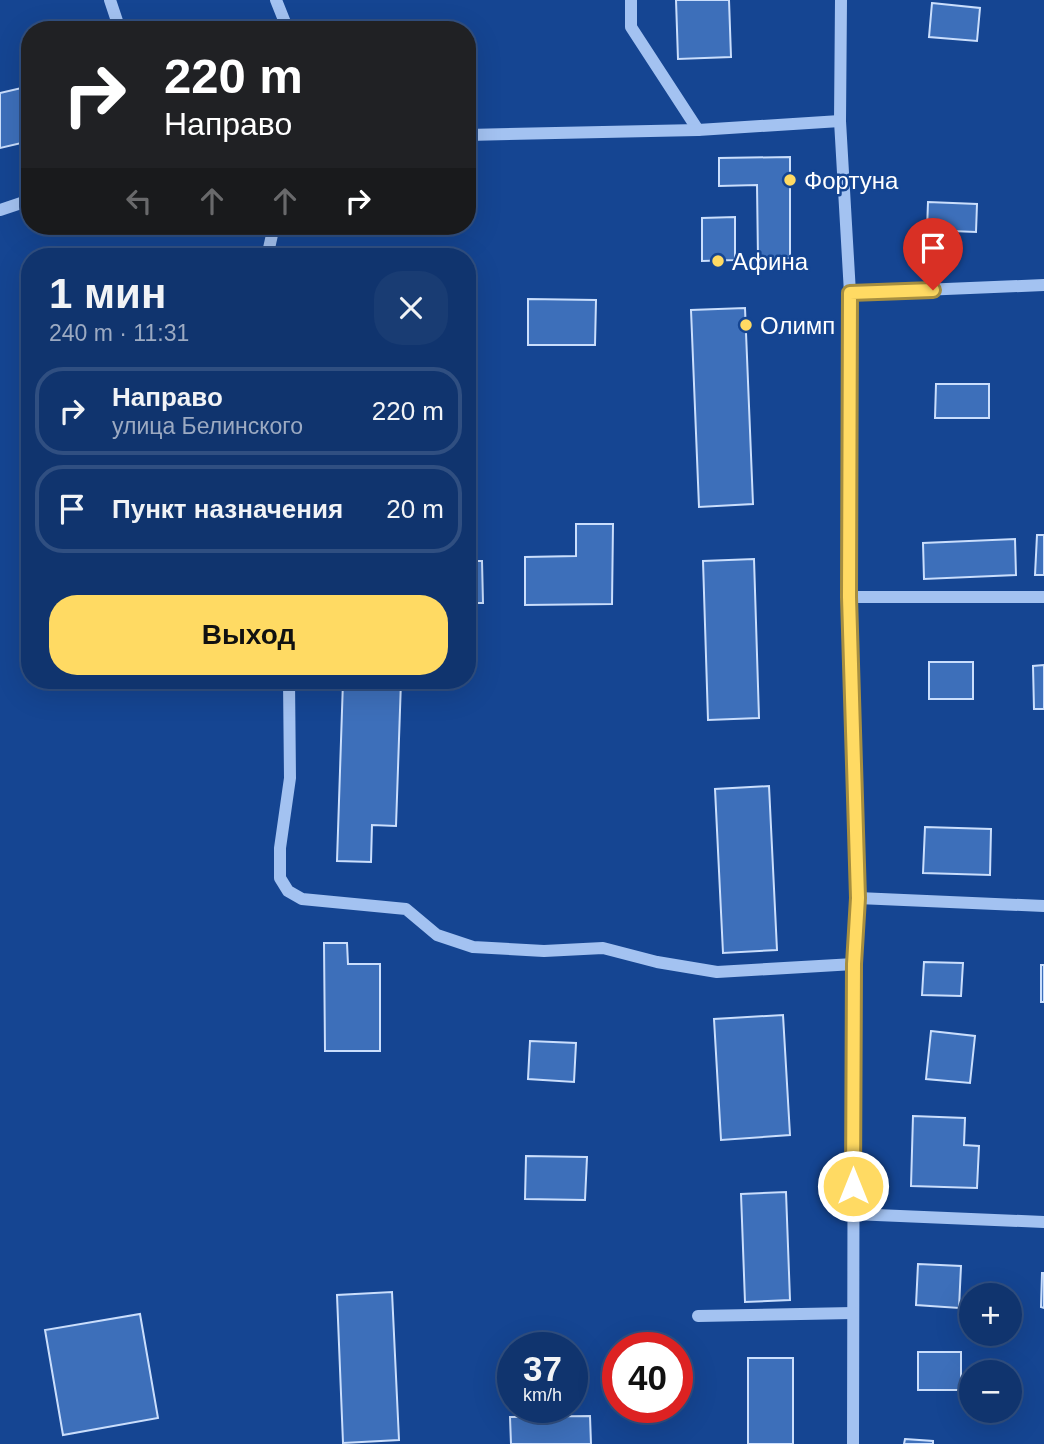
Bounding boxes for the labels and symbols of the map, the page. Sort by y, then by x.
place label: Фортуна [804,167,899,194]
marker: Фортуна [782,172,798,188]
pin [903,218,963,290]
place label: Афина [732,248,809,275]
marker: Афина [710,253,726,269]
place label: Олимп [760,312,835,339]
marker: Олимп [738,317,754,333]
position arrow [816,1149,890,1223]
speed limit sign: 40 [602,1332,693,1423]

